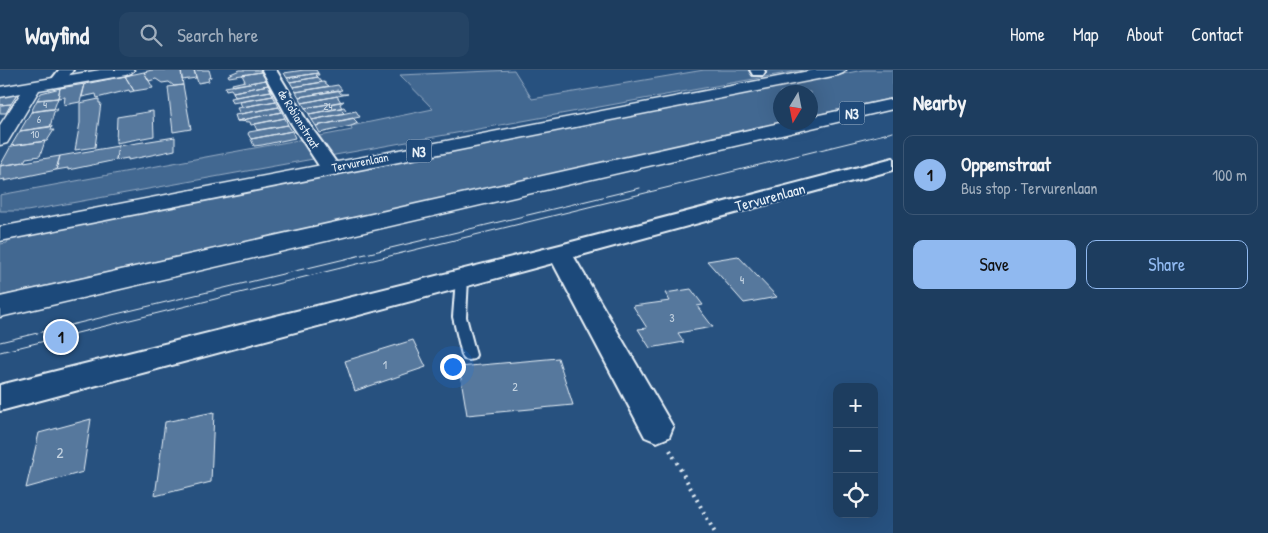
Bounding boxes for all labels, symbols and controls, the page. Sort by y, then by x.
search box [119,12,469,57]
text: Wayfind [25,19,89,51]
icon: search [137,21,165,49]
text: Search here [177,22,258,48]
text: Home [1010,22,1045,47]
text: Map [1073,22,1098,47]
text: About [1126,22,1163,47]
text: Contact [1191,22,1243,47]
north arrow [773,85,818,130]
street label: de Robianstraat [274,86,324,153]
text: Nearby [913,88,966,117]
house number: 4 [43,97,47,111]
house number: 24 [323,99,333,113]
road number: N3 [840,102,864,124]
house number: 6 [37,112,42,126]
house number: 10 [31,127,40,141]
road number: N3 [406,140,432,162]
street label: Tervurenlaan [330,148,390,176]
text: Oppemstraat [961,151,1051,177]
text: 1 [927,164,933,186]
text: 100 m [1212,164,1247,186]
text: Bus stop · Tervurenlaan [961,177,1097,199]
street label: Tervurenlaan [733,178,808,216]
button: Save [913,240,1076,289]
button: Share [1086,240,1248,289]
house number: 4 [740,271,745,288]
house number: 3 [669,309,675,326]
pin: 1 [45,318,77,356]
your location [440,354,466,380]
house number: 1 [383,356,387,373]
house number: 2 [512,378,518,395]
map controls [833,383,878,518]
button: + [833,383,878,428]
button: − [833,428,878,473]
house number: 2 [56,442,64,463]
button: locate [833,473,878,518]

